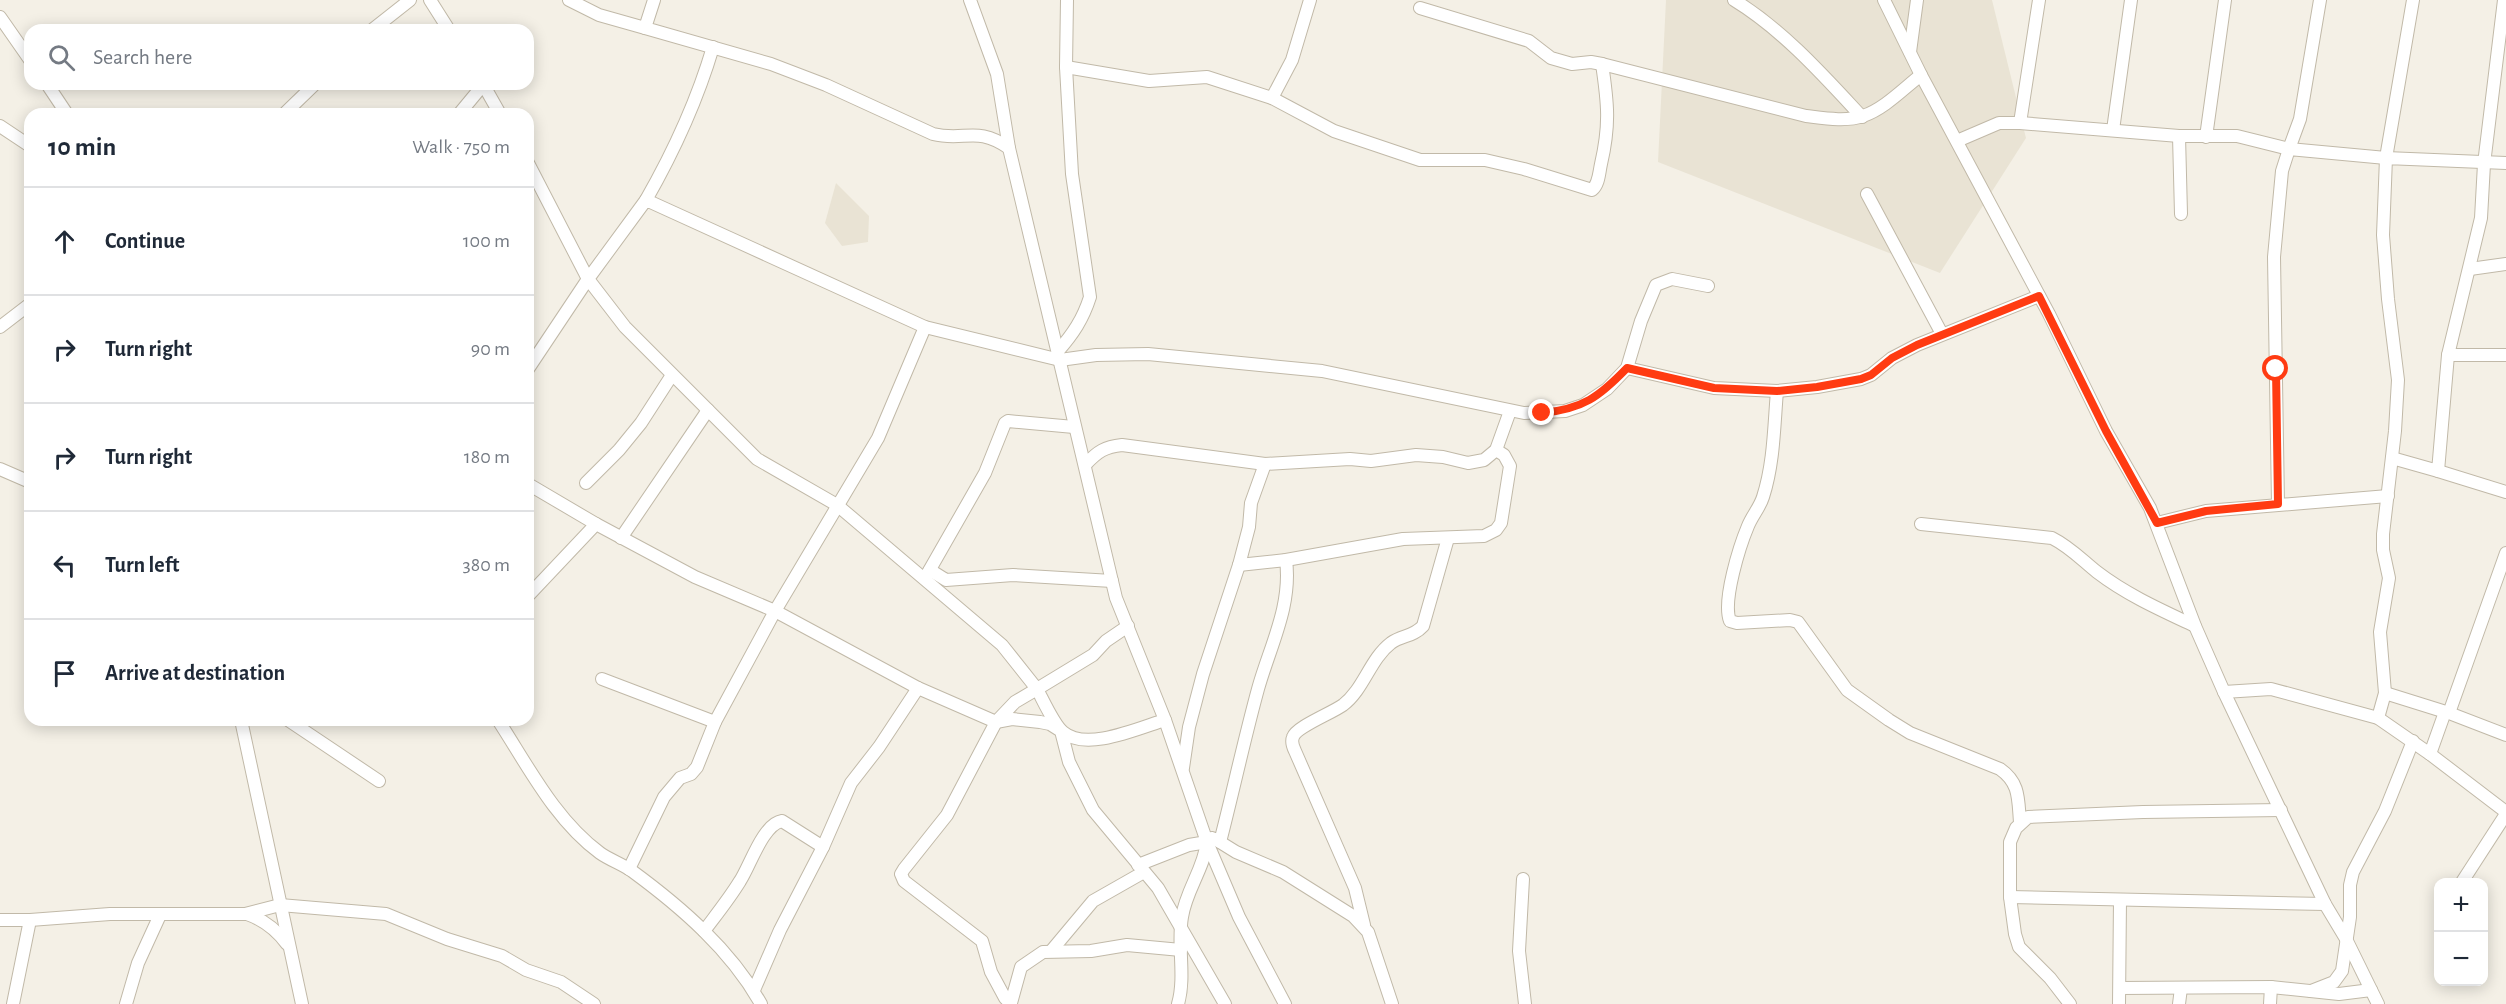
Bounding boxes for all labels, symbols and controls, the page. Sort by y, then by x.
search box [24,24,534,90]
icon: search [45,41,78,74]
text: Search here [93,46,192,68]
text: 10 min [48,134,116,160]
text: Walk · 750 m [412,137,510,157]
icon: ahead [48,225,81,258]
text: Continue [105,230,185,252]
text: 100 m [463,231,510,251]
icon: right [48,333,81,366]
text: Turn right [105,338,192,360]
text: 90 m [471,339,510,359]
route start [2262,355,2288,381]
route end [1528,399,1554,425]
icon: right [48,441,81,474]
text: Turn right [105,446,192,468]
text: 180 m [464,447,510,467]
icon: left [48,549,81,582]
text: Turn left [105,554,179,576]
text: 380 m [462,555,510,575]
icon: arrive [48,657,81,690]
text: Arrive at destination [105,662,285,684]
map controls [2434,878,2488,986]
button: + [2434,878,2488,932]
button: − [2434,932,2488,986]

